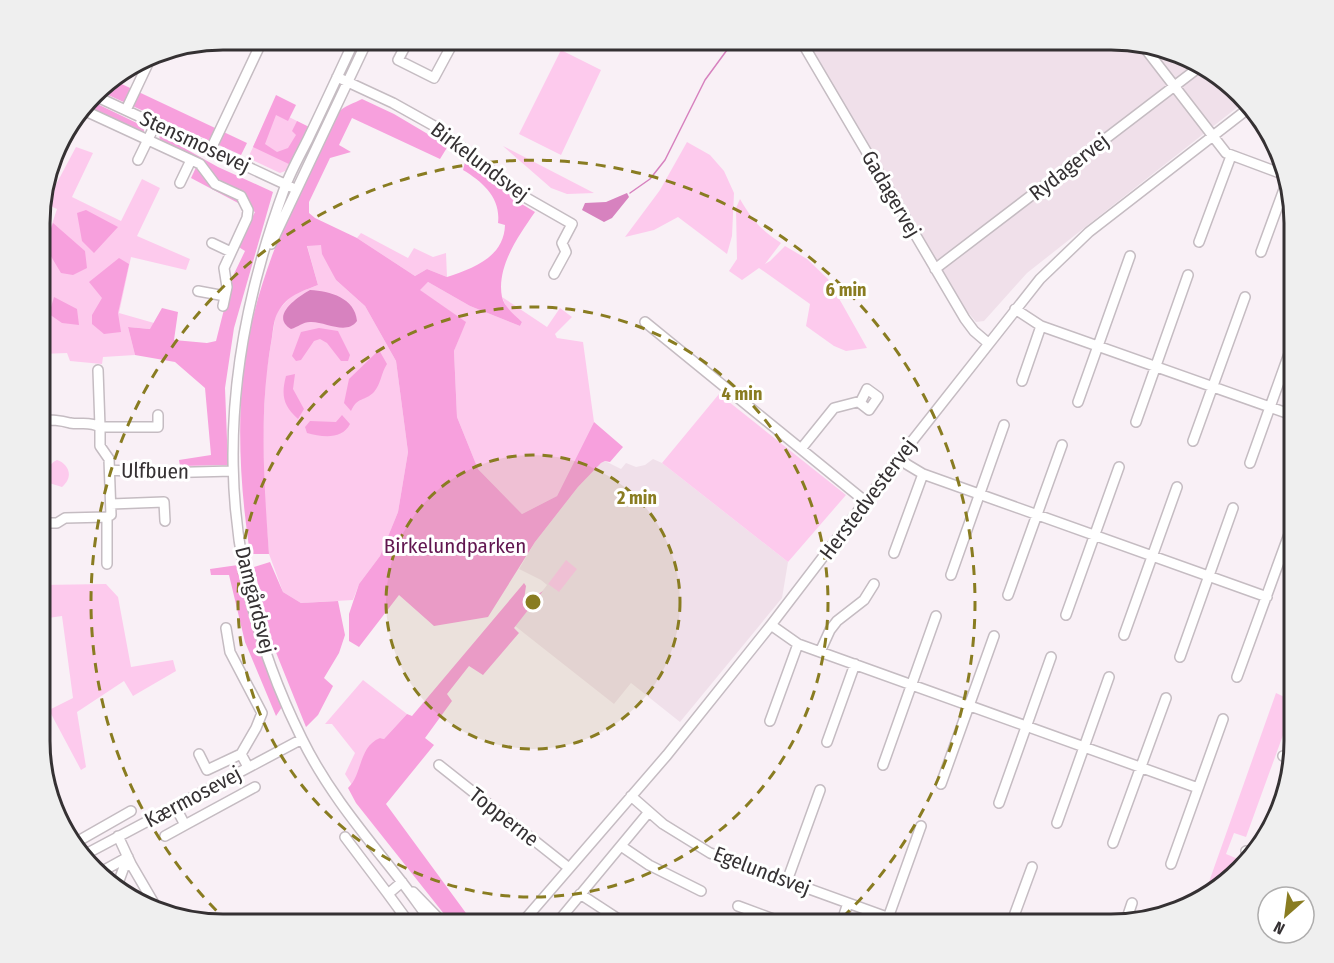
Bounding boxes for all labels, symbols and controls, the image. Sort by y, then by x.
street label: Stensmosevej [136,105,254,179]
street label: Birkelundsvej [426,117,534,207]
street label: Rydagervej [1024,128,1114,206]
street label: Gadagervej [856,146,926,242]
text: 6 min [826,279,867,301]
text: 4 min [722,383,762,405]
street label: Herstedvestervej [814,433,922,565]
street label: Ulfbuen [121,457,189,485]
text: 2 min [616,487,657,509]
park label: Birkelundparken [384,533,526,559]
street label: Damgårdsvej [229,544,281,656]
centre of rings [523,592,543,612]
street label: Kærmosevej [140,761,246,833]
street label: Topperne [464,782,544,852]
street label: Egelundsvej [710,841,814,901]
north arrow [1256,885,1316,945]
text: N [1270,917,1288,938]

